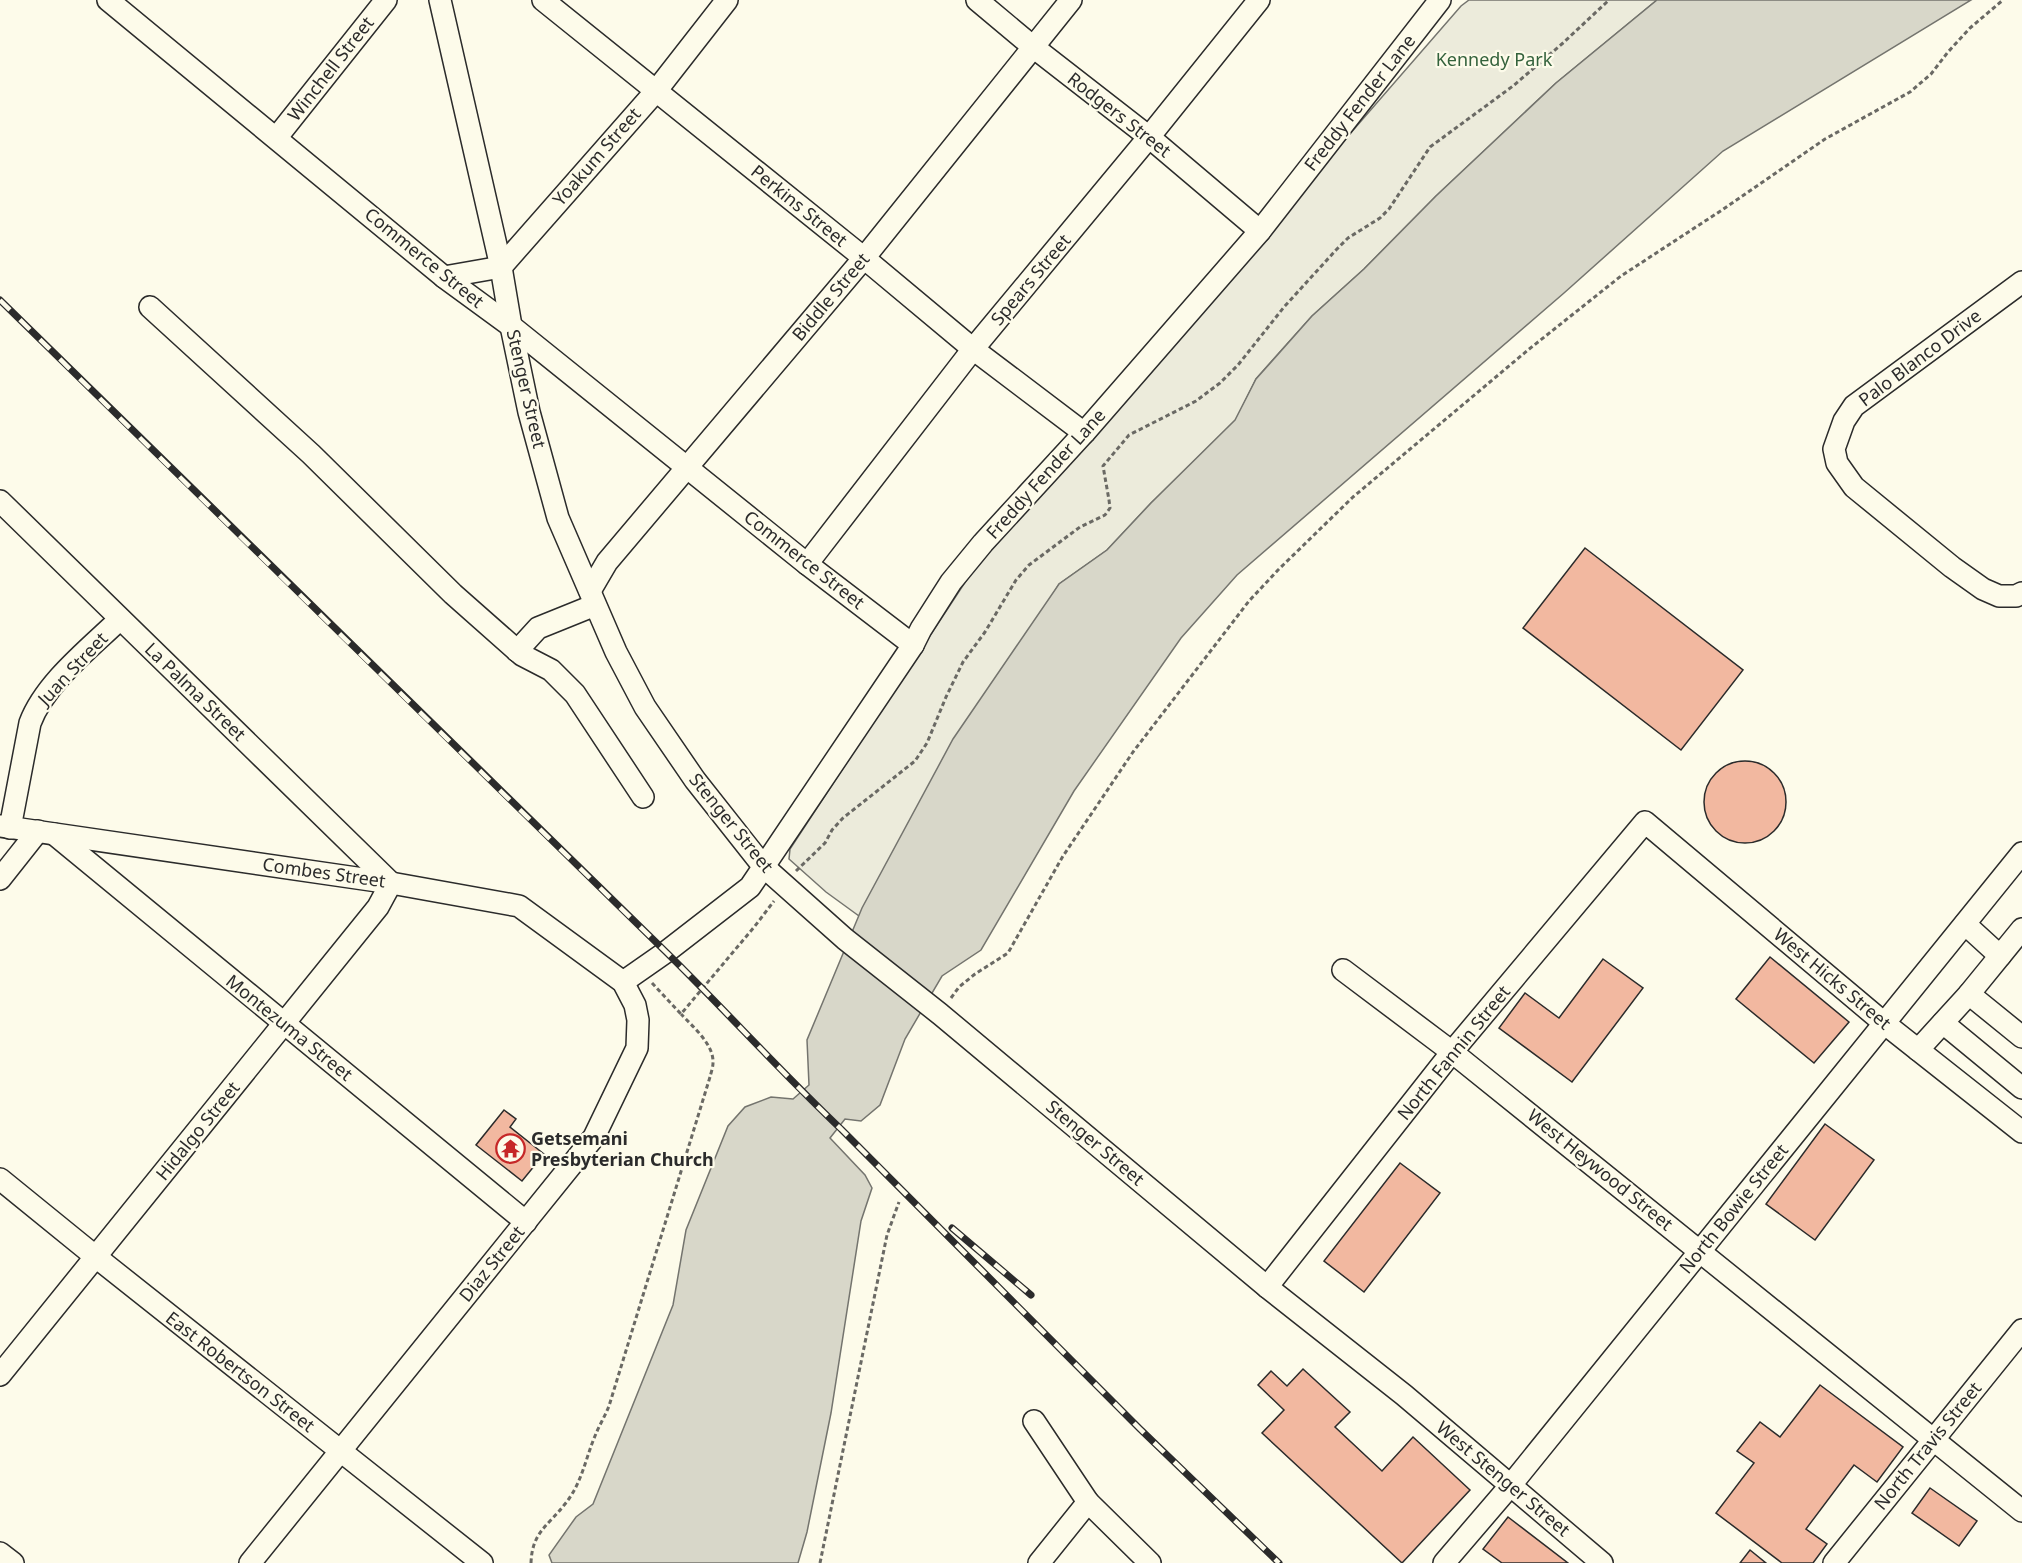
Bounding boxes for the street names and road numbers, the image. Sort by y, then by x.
street label: Winchell Street [282,11,379,126]
street label: Freddy Fender Lane [1298,29,1420,176]
street label: Rodgers Street [1063,66,1177,163]
street label: Yoakum Street [547,102,646,211]
street label: Perkins Street [746,159,853,252]
street label: Commerce Street [360,202,490,313]
street label: Spears Street [985,228,1076,330]
street label: Biddle Street [786,247,875,346]
street label: Palo Blanco Drive [1853,303,1986,411]
street label: Stenger Street [502,327,552,451]
street label: Freddy Fender Lane [980,403,1110,544]
street label: Commerce Street [739,505,870,614]
street label: Juan Street [31,626,113,712]
street label: La Palma Street [140,637,252,746]
street label: Stenger Street [684,768,780,877]
street label: Combes Street [261,852,388,893]
street label: West Hicks Street [1769,922,1897,1035]
street label: Montezuma Street [221,969,358,1086]
street label: North Fannin Street [1391,980,1515,1125]
street label: Hidalgo Street [150,1076,245,1185]
street label: Stenger Street [1041,1094,1150,1191]
street label: West Heywood Street [1523,1103,1679,1236]
street label: North Bowie Street [1673,1138,1793,1278]
street label: Diaz Street [453,1220,530,1306]
street label: East Robertson Street [161,1306,320,1437]
street label: North Travis Street [1868,1376,1987,1514]
street label: West Stenger Street [1432,1415,1576,1542]

